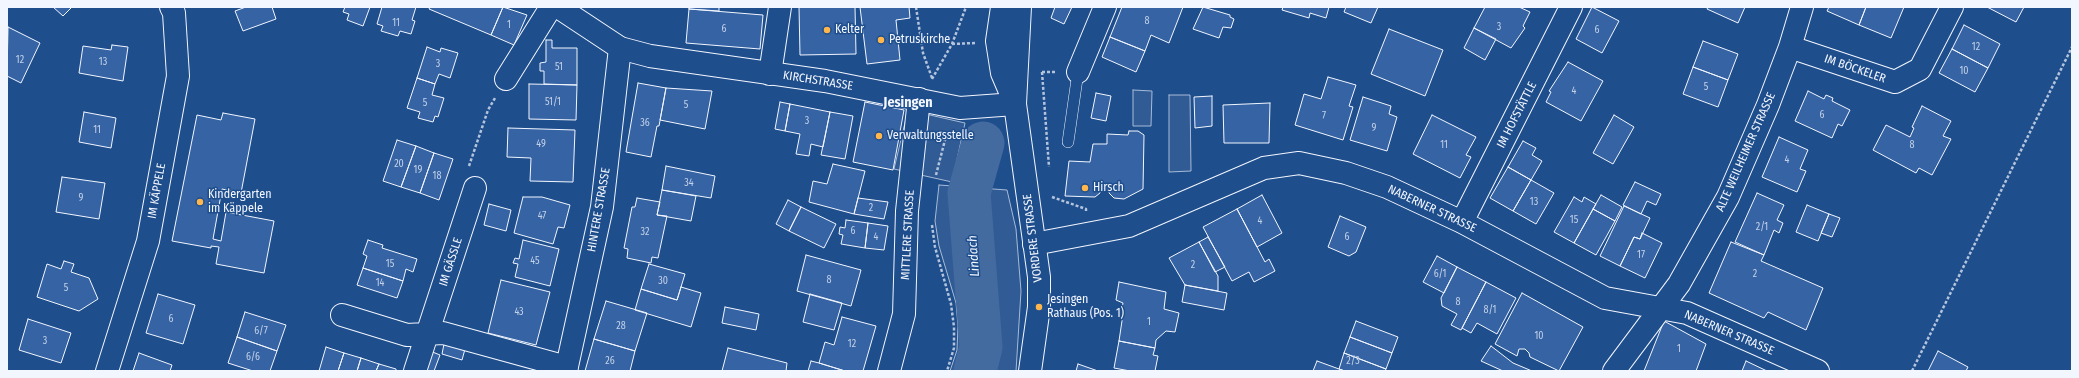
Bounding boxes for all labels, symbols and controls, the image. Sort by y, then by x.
house number: 8 [1145,15,1149,27]
house number: 11 [392,17,400,29]
house number: 1 [507,19,511,31]
house number: 3 [1497,21,1501,33]
house number: 6 [722,23,726,35]
place label: Kelter [835,23,864,37]
house number: 6 [1595,24,1599,36]
marker: Kelter [822,25,832,35]
place label: Petruskirche [889,33,950,47]
marker: Petruskirche [876,35,886,45]
house number: 12 [1972,41,1980,53]
street label: IM BÖCKELER [1822,52,1888,86]
house number: 12 [16,54,24,66]
house number: 13 [99,56,107,68]
house number: 3 [436,58,440,70]
house number: 51 [555,61,563,73]
house number: 10 [1959,65,1969,77]
street label: KIRCHSTRASSE [782,68,854,94]
street label: IM HOFSTÄTTLE [1494,79,1540,151]
house number: 5 [1704,81,1708,93]
house number: 4 [1572,85,1576,97]
street label: ALTE WEILHEIMER STRASSE [1713,90,1779,214]
district label: Jesingen [883,95,933,111]
house number: 51/1 [545,96,561,108]
house number: 5 [423,97,427,109]
house number: 5 [684,99,688,111]
house number: 6 [1820,109,1824,121]
house number: 7 [1322,110,1326,122]
house number: 3 [805,115,809,127]
house number: 36 [640,117,650,129]
house number: 9 [1372,122,1376,134]
house number: 11 [93,124,101,136]
place label: Verwaltungsstelle [887,129,974,143]
marker: Verwaltungsstelle [874,131,884,141]
house number: 49 [536,138,546,150]
house number: 11 [1440,139,1448,151]
house number: 8 [1910,139,1914,151]
house number: 4 [1785,154,1789,166]
house number: 20 [394,158,404,170]
street label: IM KÄPPELE [145,162,169,220]
house number: 19 [414,164,422,176]
street label: HINTERE STRASSE [584,167,614,253]
house number: 18 [433,170,441,182]
house number: 34 [684,177,694,189]
place label: Hirsch [1093,181,1124,195]
street label: NABERNER STRASSE [1385,182,1479,236]
marker: Hirsch [1080,183,1090,193]
place label: Kindergarten im Käppele [208,188,272,216]
street label: MITTLERE STRASSE [898,190,918,280]
house number: 9 [79,192,83,204]
street label: VORDERE STRASSE [1020,193,1046,283]
house number: 13 [1530,196,1538,208]
marker: Kindergarten im Käppele [195,197,205,207]
house number: 2 [869,202,873,214]
house number: 47 [538,210,546,222]
house number: 15 [1570,214,1578,226]
house number: 4 [1258,215,1262,227]
house number: 2/1 [1756,221,1768,233]
house number: 6 [851,225,855,237]
house number: 32 [641,226,649,238]
house number: 4 [874,231,878,243]
house number: 6 [1345,231,1349,243]
water label: Lindach [965,235,983,277]
street label: IM GÄSSLE [436,236,466,288]
house number: 17 [1637,249,1645,261]
house number: 45 [530,255,540,267]
house number: 15 [386,258,394,270]
house number: 2 [1191,259,1195,271]
house number: 6/1 [1434,268,1446,280]
house number: 2 [1753,268,1757,280]
house number: 8 [827,274,831,286]
house number: 30 [658,275,668,287]
house number: 14 [376,277,384,289]
house number: 5 [64,282,68,294]
place label: Jesingen Rathaus (Pos. 1) [1047,293,1124,321]
house number: 8 [1456,296,1460,308]
marker: Jesingen Rathaus (Pos. 1) [1034,302,1044,312]
house number: 8/1 [1484,304,1496,316]
house number: 43 [514,306,524,318]
street label: NABERNER STRASSE [1682,308,1776,358]
house number: 6 [169,313,173,325]
house number: 1 [1147,316,1151,328]
house number: 28 [616,320,626,332]
house number: 6/7 [254,325,268,337]
house number: 10 [1534,330,1544,342]
house number: 3 [43,335,47,347]
house number: 12 [848,338,856,350]
house number: 1 [1677,343,1681,355]
house number: 6/6 [246,351,260,363]
house number: 26 [605,355,615,367]
house number: 2/3 [1346,355,1360,367]

